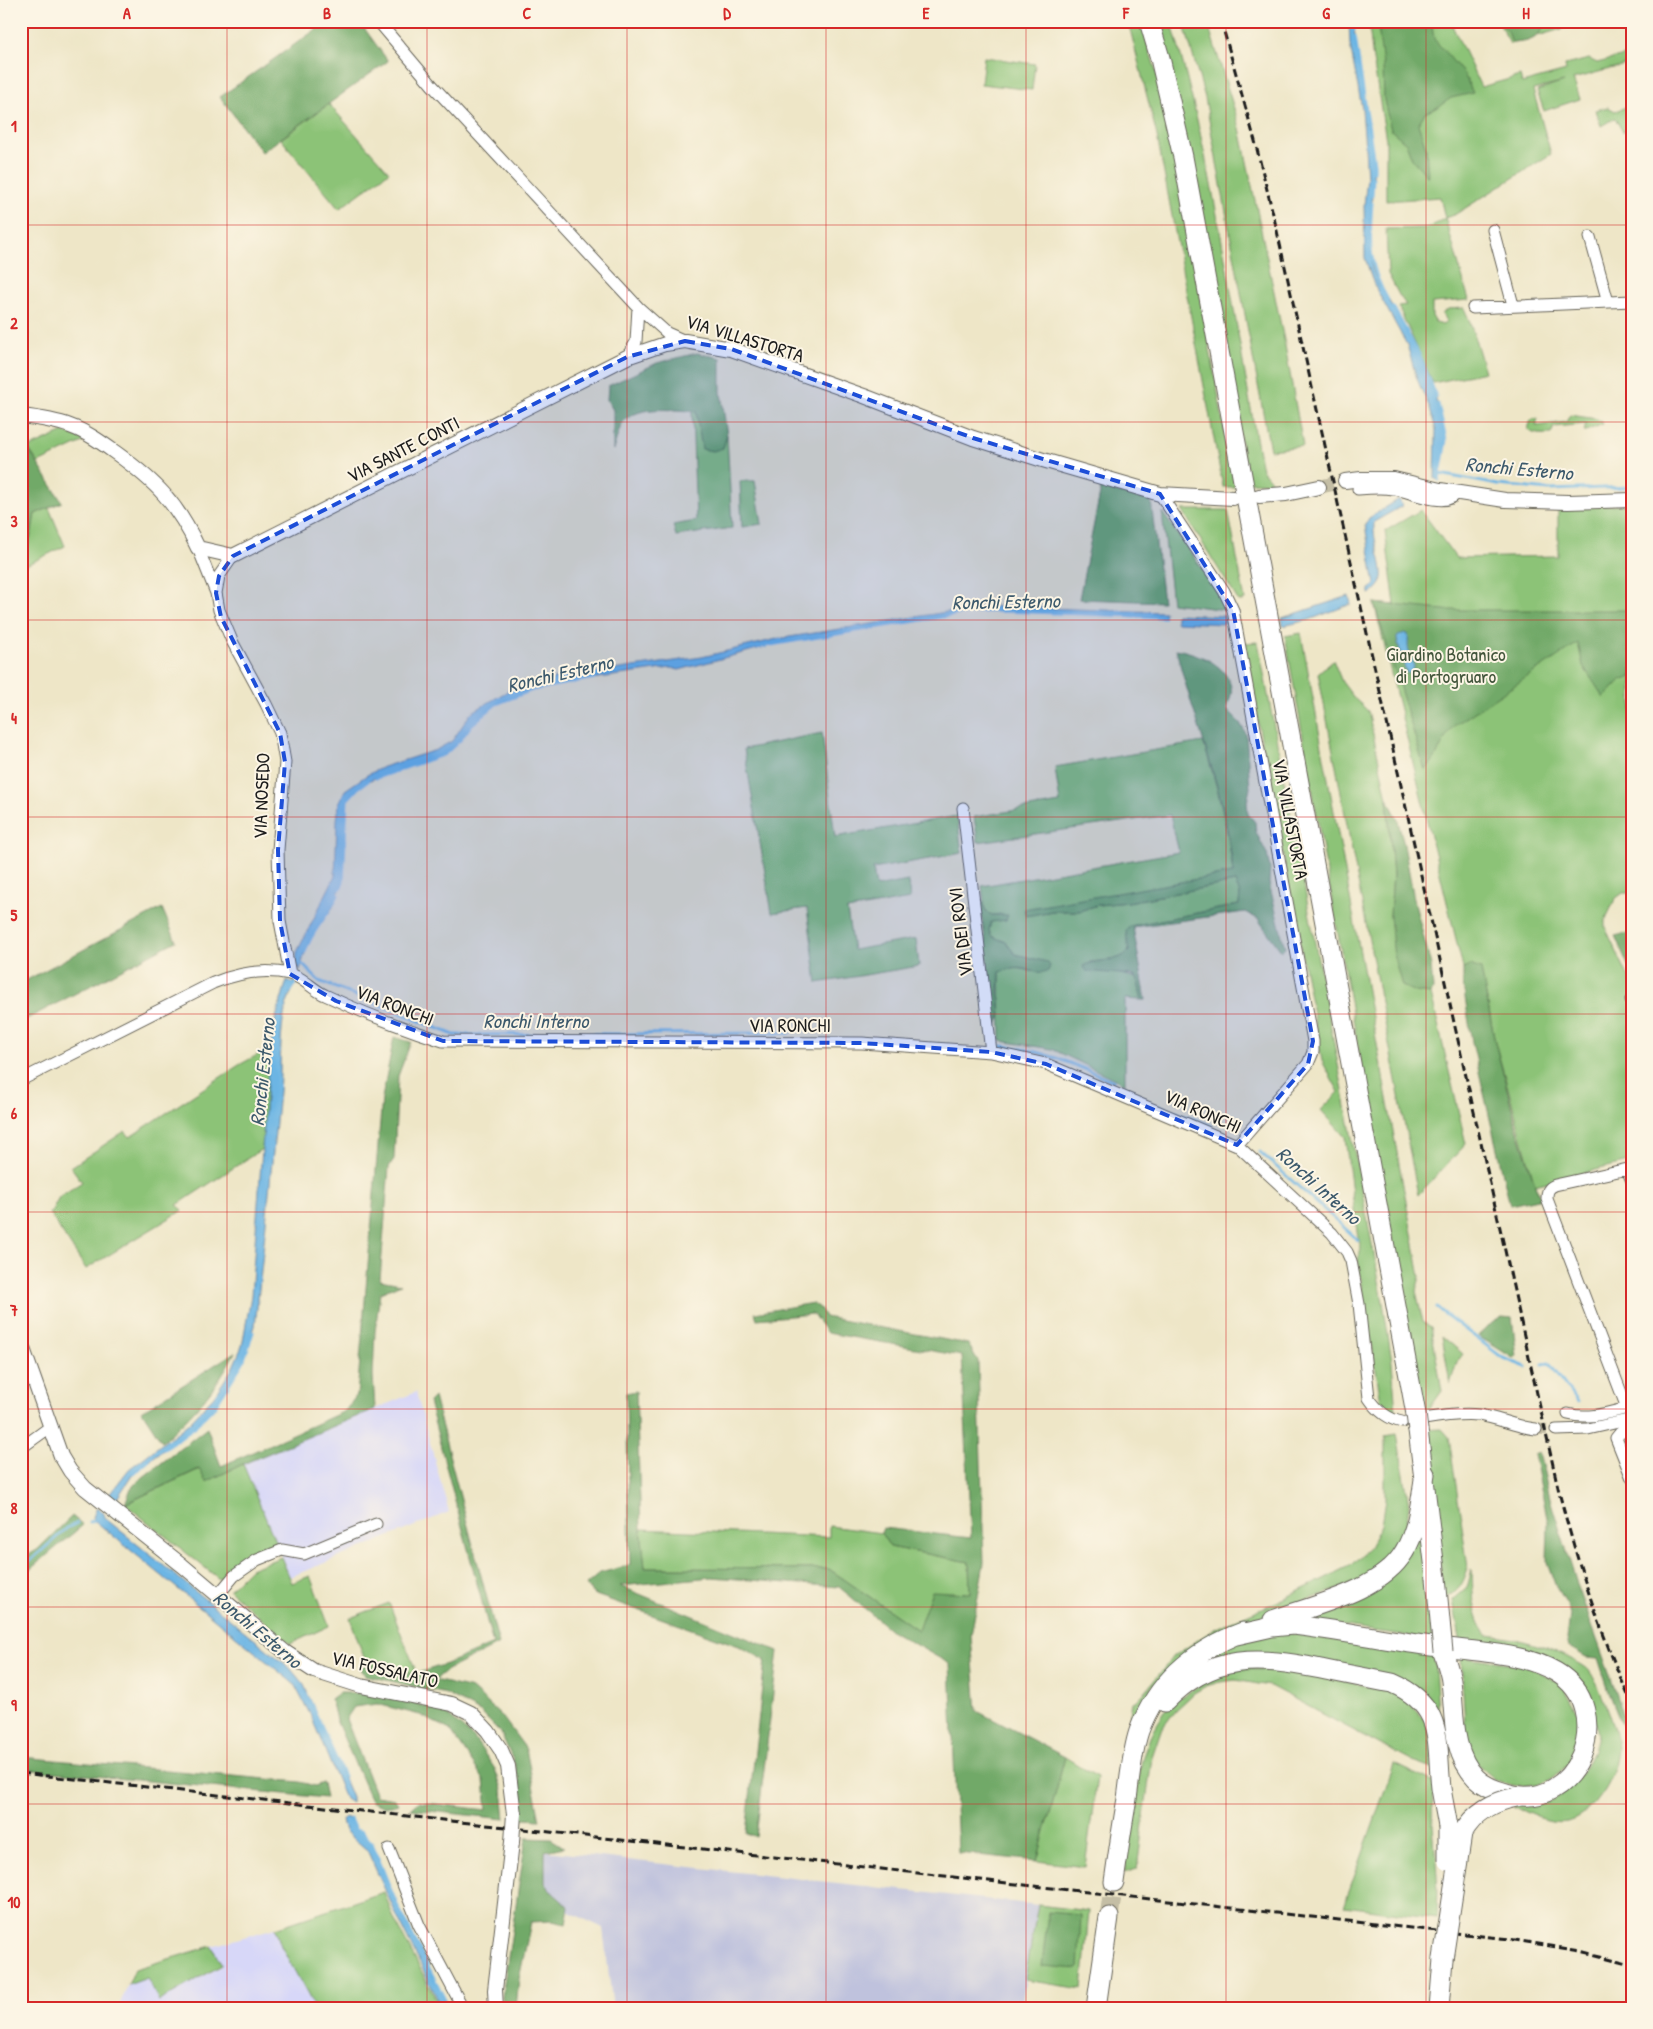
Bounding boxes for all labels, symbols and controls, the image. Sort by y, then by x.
text: A [123,2,131,24]
text: B [323,2,331,24]
text: C [523,2,532,24]
text: D [723,2,731,24]
text: E [922,2,930,24]
text: F [1122,2,1130,24]
text: G [1322,2,1330,24]
text: H [1522,2,1530,24]
text: 1 [11,115,17,137]
street label: VIA VILLASTORTA [683,308,807,368]
text: 2 [10,312,18,334]
street label: VIA SANTE CONTI [342,409,464,489]
water label: Ronchi Esterno [1464,450,1576,486]
text: 3 [10,510,18,532]
water label: Ronchi Esterno [952,587,1062,615]
park label: Giardino Botanico di Portogruaro [1386,641,1506,689]
water label: Ronchi Esterno [505,647,617,698]
text: 4 [11,707,17,729]
street label: VIA NOSEDO [247,752,275,840]
street label: VIA VILLASTORTA [1267,756,1315,882]
street label: VIA DEI ROVI [942,886,978,978]
text: 5 [11,904,18,926]
street label: VIA RONCHI [352,978,438,1032]
water label: Ronchi Interno [484,1007,590,1034]
street label: VIA RONCHI [749,1012,831,1038]
water label: Ronchi Esterno [243,1015,281,1127]
street label: VIA RONCHI [1160,1082,1246,1140]
text: 6 [11,1102,18,1124]
water label: Ronchi Interno [1271,1140,1368,1231]
text: 7 [9,1299,18,1321]
text: 8 [11,1497,18,1519]
water label: Ronchi Esterno [208,1584,309,1675]
street label: VIA FOSSALATO [329,1644,441,1694]
text: 9 [11,1694,17,1716]
text: 10 [8,1891,20,1913]

